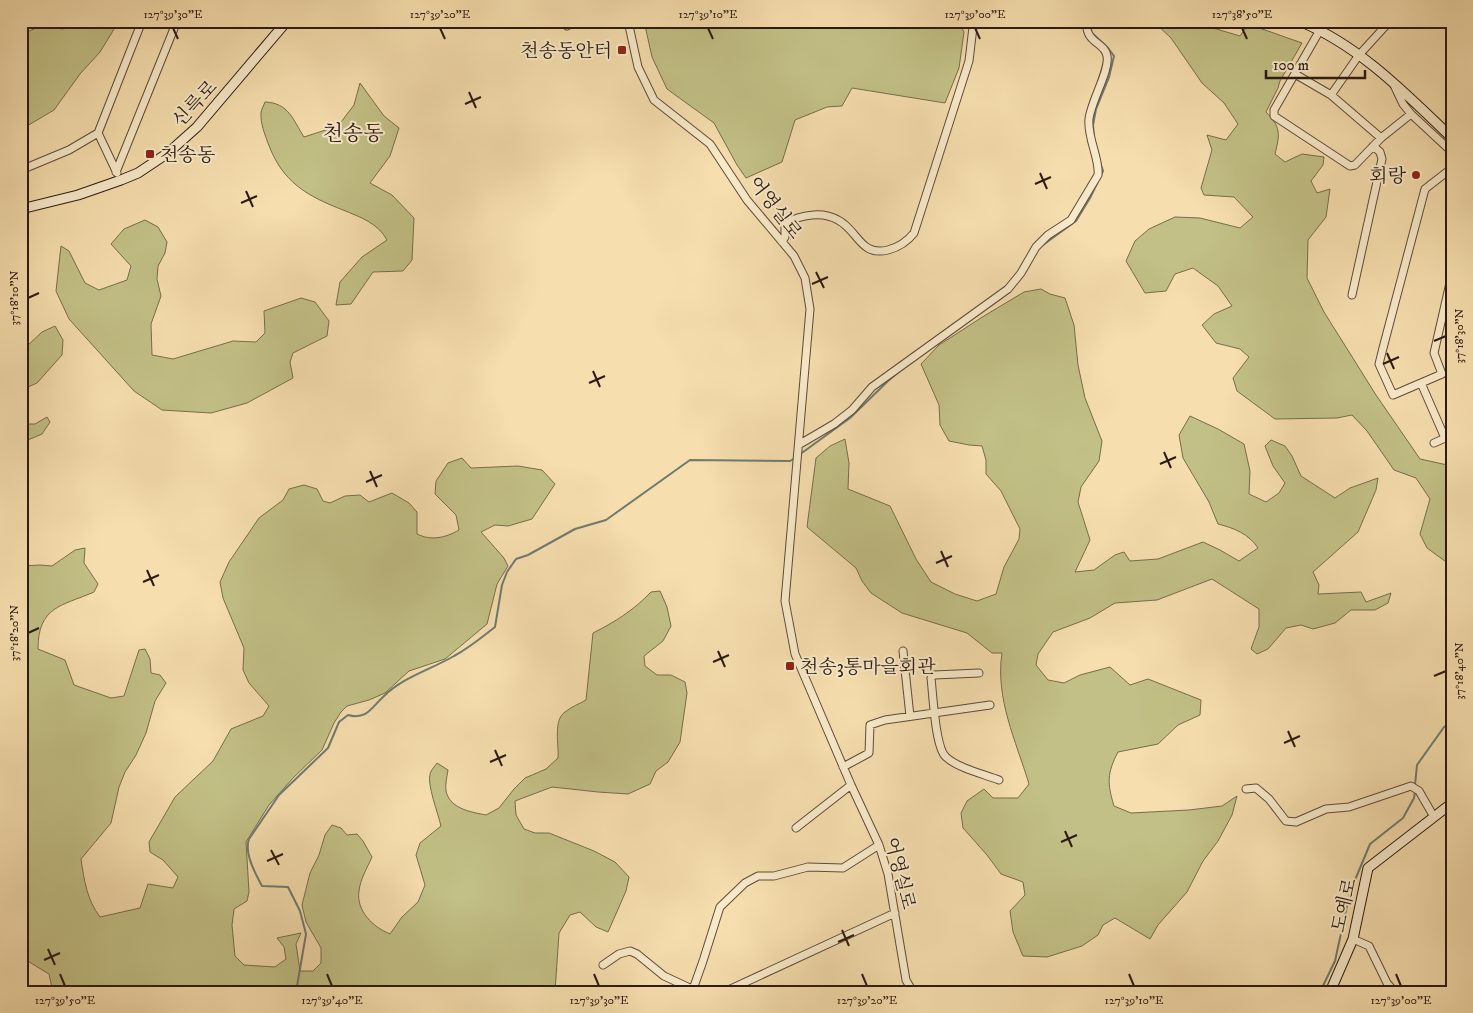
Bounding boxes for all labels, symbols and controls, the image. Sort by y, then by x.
text: 127°39'30"E [143,7,203,22]
text: 127°39'20"E [410,7,471,22]
text: 127°39'10"E [679,7,738,22]
text: 127°39'00"E [944,7,1006,22]
text: 127°38'50"E [1212,7,1273,22]
place label: 천송동안터 [520,40,612,63]
marker: 천송동안터 [616,44,628,56]
scale bar [1266,48,1364,80]
text: 100 m [1273,56,1309,75]
street label: 신륵로 [168,76,222,132]
district label: 천송동 [323,121,383,147]
place label: 천송동 [160,144,216,167]
marker: 천송동 [144,148,156,160]
place label: 회랑 [1369,165,1407,188]
marker: 회랑 [1410,169,1422,181]
street label: 어영실로 [743,172,806,244]
text: 37°18'10"N [7,270,22,325]
text: 37°18'30"N [1452,308,1467,363]
text: 37°18'20"N [7,605,22,661]
text: 37°18'40"N [1452,642,1467,700]
place label: 천송3통마을회관 [800,656,936,679]
marker: 천송3통마을회관 [784,660,796,672]
street label: 어영실로 [880,835,920,912]
street label: 도예로 [1327,876,1362,935]
text: 127°39'50"E [35,993,96,1008]
text: 127°39'40"E [301,993,363,1008]
text: 127°39'30"E [569,993,629,1008]
text: 127°39'20"E [837,993,898,1008]
text: 127°39'10"E [1105,993,1164,1008]
text: 127°39'00"E [1370,993,1432,1008]

